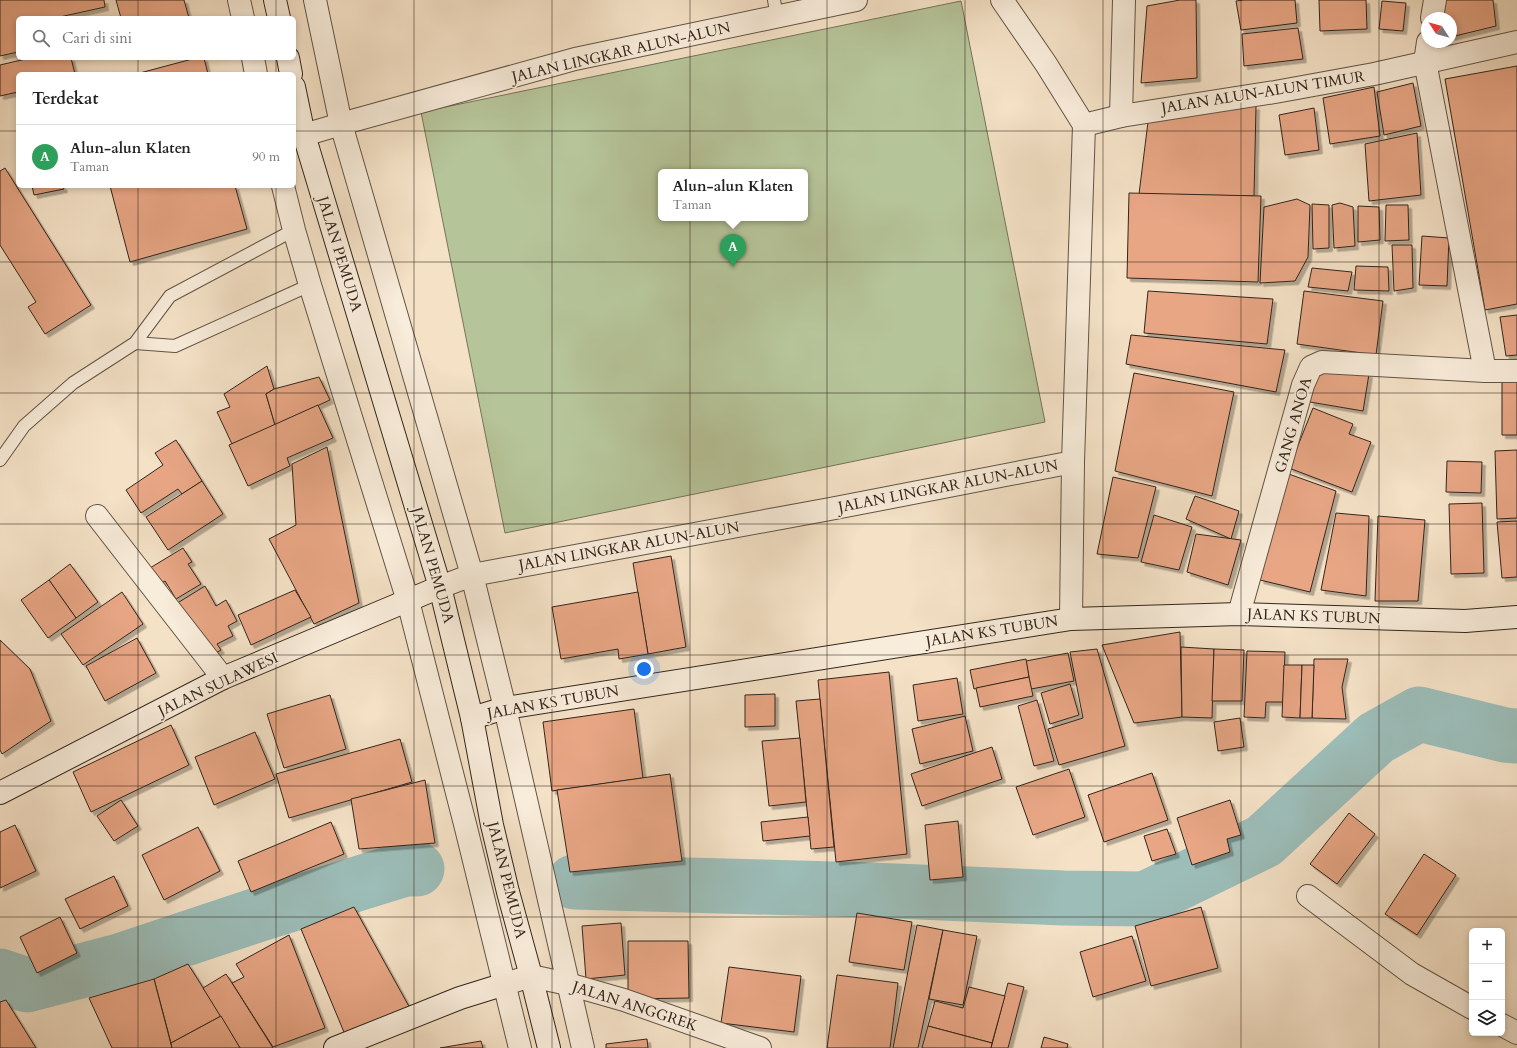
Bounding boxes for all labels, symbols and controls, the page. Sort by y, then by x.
north arrow [1421,12,1457,48]
search box [16,16,296,60]
street label: JALAN LINGKAR ALUN-ALUN [508,17,732,87]
icon: search [30,27,52,49]
text: Cari di sini [62,28,132,48]
street label: JALAN ALUN-ALUN TIMUR [1158,66,1367,118]
text: Terdekat [32,87,98,110]
text: Alun-alun Klaten [70,138,191,158]
text: A [40,148,50,166]
text: 90 m [252,148,280,166]
text: Taman [70,158,109,176]
popup [658,169,808,221]
text: Alun-alun Klaten [673,176,793,196]
street label: JALAN PEMUDA [312,192,367,314]
text: Taman [673,196,712,214]
pin: A [720,234,746,267]
street label: GANG ANOA [1270,375,1316,475]
street label: JALAN LINGKAR ALUN-ALUN [834,455,1060,518]
street label: JALAN PEMUDA [406,503,459,626]
street label: JALAN LINGKAR ALUN-ALUN [515,517,741,576]
street label: JALAN KS TUBUN [1245,604,1381,628]
street label: JALAN KS TUBUN [923,611,1060,652]
street label: JALAN SULAWESI [153,647,281,721]
your location [634,659,654,679]
street label: JALAN KS TUBUN [484,681,621,724]
street label: JALAN PEMUDA [482,818,531,941]
map controls [1469,928,1505,1036]
button: + [1469,928,1505,964]
button: − [1469,964,1505,1000]
street label: JALAN ANGGREK [568,976,701,1036]
button: layers [1469,1000,1505,1036]

